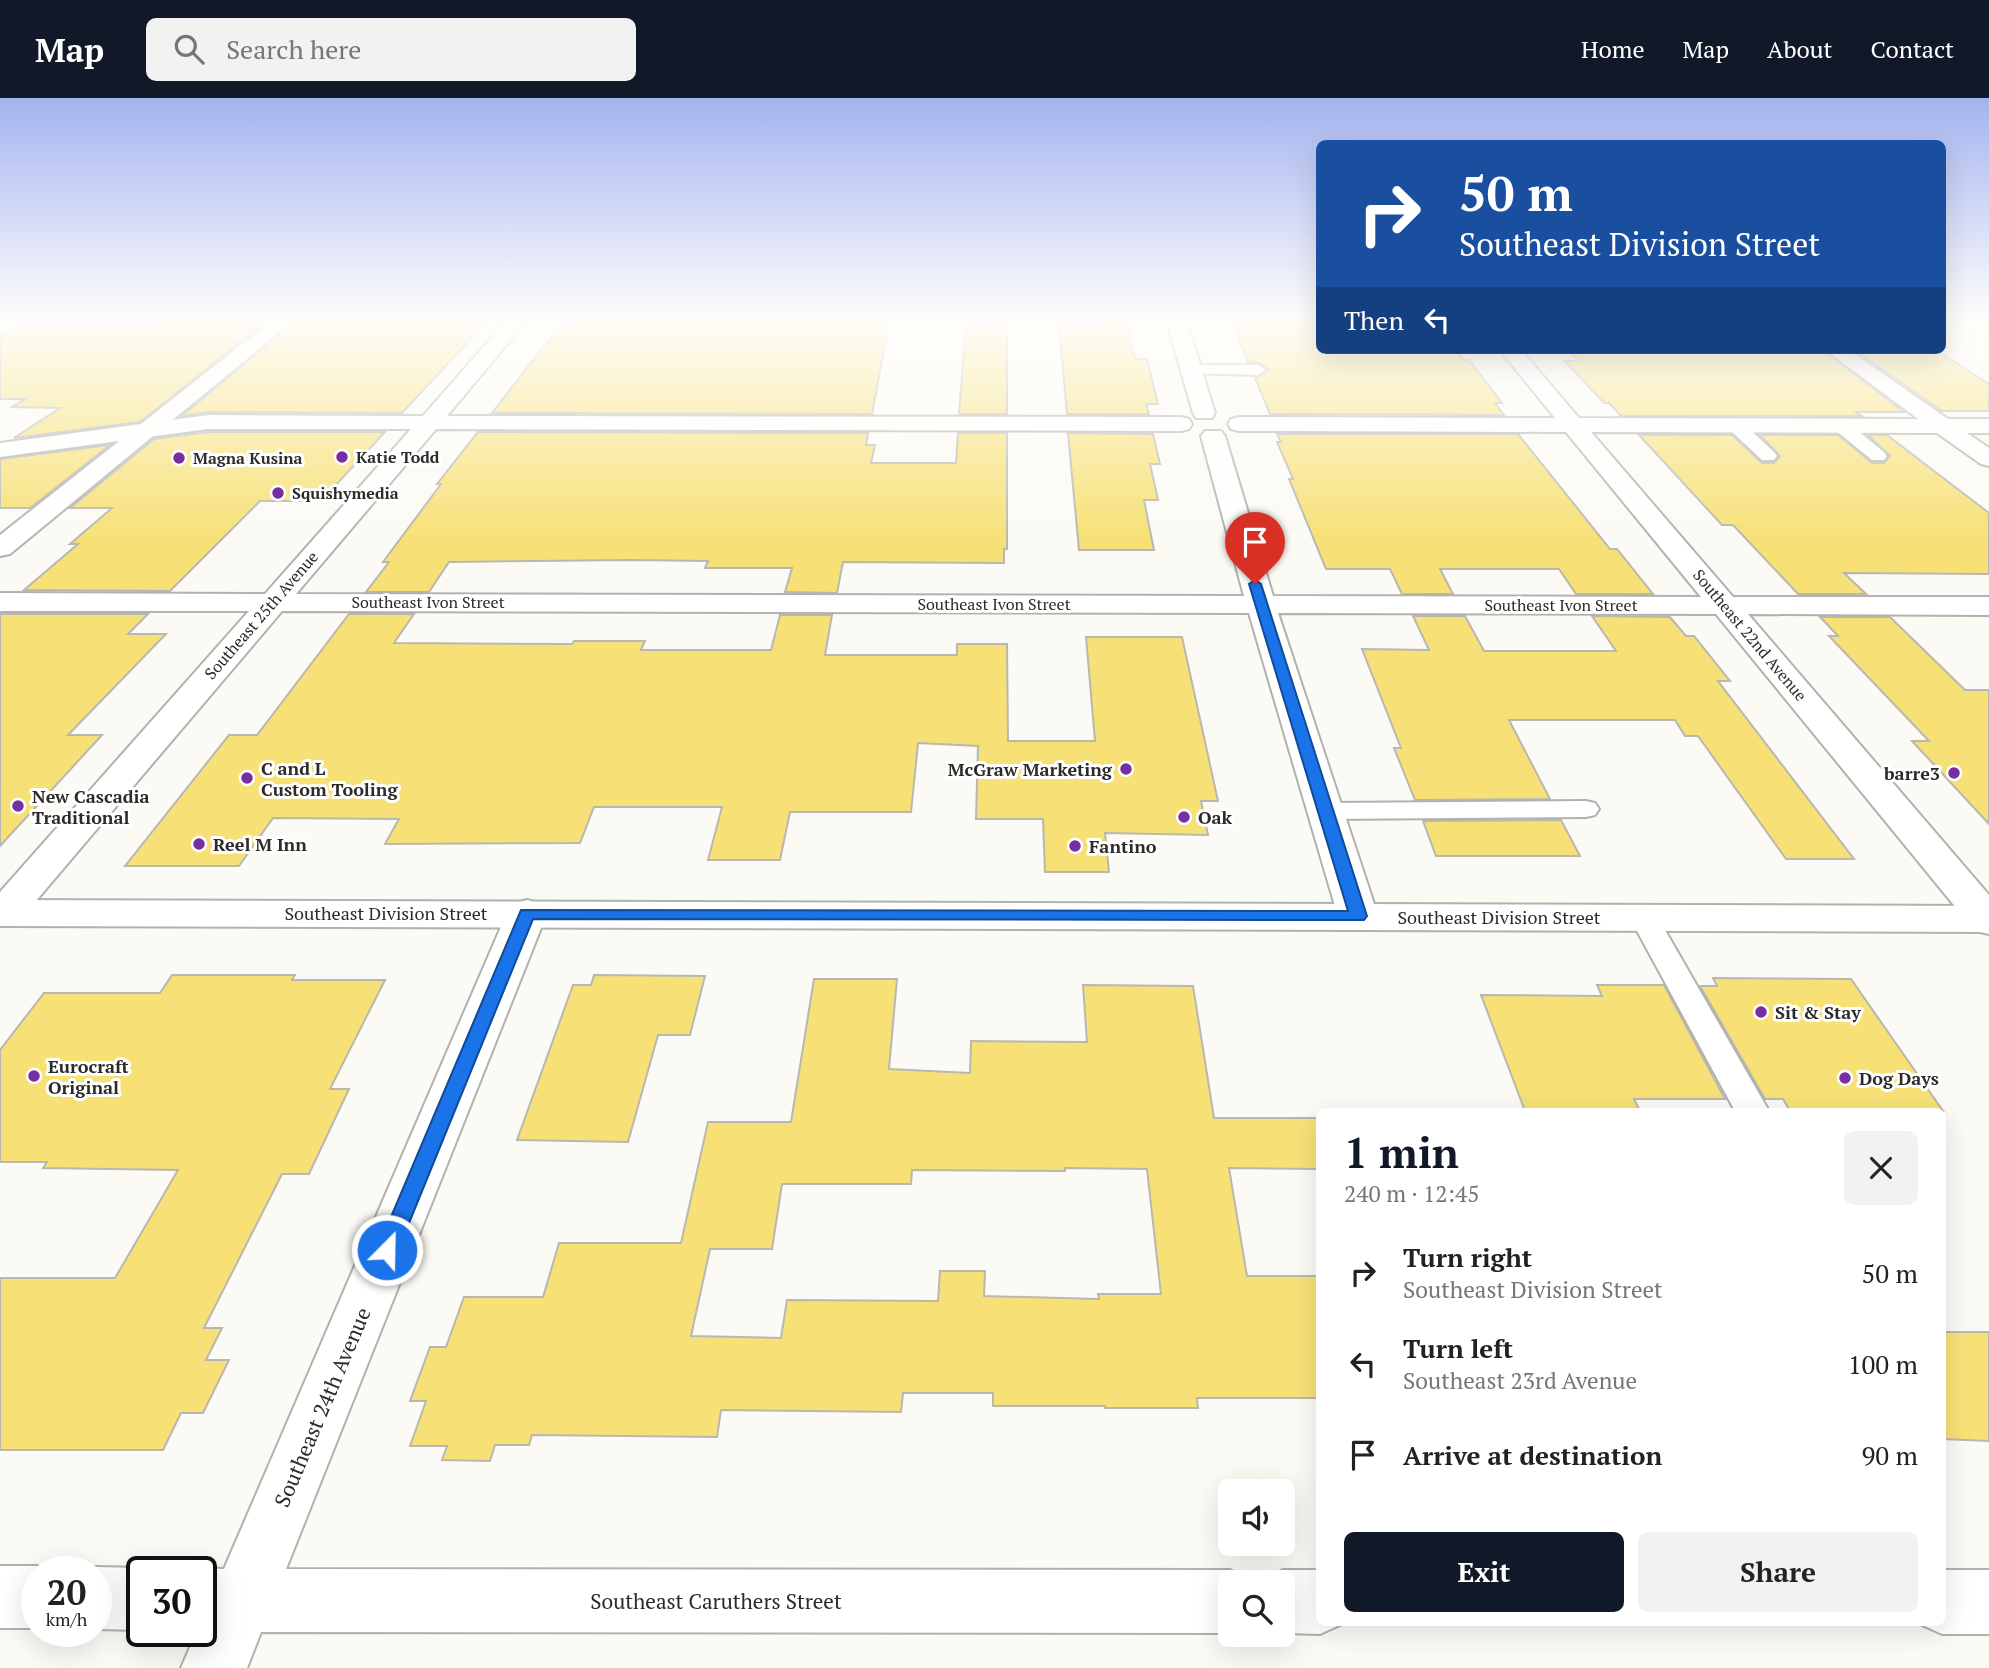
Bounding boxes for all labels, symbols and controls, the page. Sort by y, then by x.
search box [146,18,636,81]
text: Map [35,28,104,71]
icon: search [170,30,208,68]
text: Search here [226,32,361,66]
text: Home [1581,33,1645,65]
text: Map [1683,33,1729,65]
text: About [1767,33,1833,65]
text: Contact [1871,33,1954,65]
text: 50 m [1459,160,1573,225]
icon: right [1344,168,1435,259]
text: Southeast Division Street [1459,223,1820,265]
icon: left [1418,301,1456,339]
text: Then [1344,303,1404,337]
place label: Katie Todd [356,446,440,468]
place label: Magna Kusina [193,447,303,469]
marker: Katie Todd [334,449,350,465]
marker: Magna Kusina [171,450,187,466]
place label: Squishymedia [292,482,399,504]
marker: Squishymedia [270,485,286,501]
pin [1225,512,1285,584]
icon: arrive [1236,523,1274,561]
street label: Southeast 25th Avenue [199,546,323,684]
street label: Southeast 22nd Avenue [1688,564,1812,706]
street label: Southeast Ivon Street [351,591,505,613]
street label: Southeast Ivon Street [917,593,1071,615]
street label: Southeast Ivon Street [1484,594,1638,616]
place label: C and L Custom Tooling [261,756,398,801]
place label: McGraw Marketing [948,757,1113,781]
marker: McGraw Marketing [1118,761,1134,777]
place label: barre3 [1883,761,1940,785]
marker: barre3 [1946,765,1962,781]
marker: C and L Custom Tooling [239,770,255,786]
place label: New Cascadia Traditional [32,784,150,829]
marker: New Cascadia Traditional [10,798,26,814]
place label: Oak [1198,805,1233,829]
marker: Oak [1176,809,1192,825]
place label: Reel M Inn [213,832,307,856]
place label: Fantino [1089,834,1157,858]
marker: Reel M Inn [191,836,207,852]
marker: Fantino [1067,838,1083,854]
street label: Southeast Division Street [284,901,488,925]
street label: Southeast Division Street [1397,905,1601,929]
place label: Sit & Stay [1775,1000,1861,1024]
marker: Sit & Stay [1753,1004,1769,1020]
place label: Eurocraft Original [48,1054,129,1099]
place label: Dog Days [1859,1066,1939,1090]
marker: Eurocraft Original [26,1068,42,1084]
marker: Dog Days [1837,1070,1853,1086]
text: 1 min [1344,1124,1459,1180]
button: close [1844,1131,1918,1205]
text: 240 m · 12:45 [1344,1178,1479,1209]
position arrow [350,1213,424,1287]
text: Turn right [1403,1240,1532,1274]
icon: right [1344,1254,1382,1292]
text: 50 m [1862,1256,1918,1290]
text: Southeast Division Street [1403,1274,1663,1305]
street label: Southeast 24th Avenue [267,1303,377,1511]
text: Turn left [1403,1331,1513,1365]
icon: left [1344,1345,1382,1383]
text: 100 m [1848,1347,1918,1381]
text: Southeast 23rd Avenue [1403,1365,1637,1396]
icon: arrive [1344,1436,1382,1474]
text: Arrive at destination [1403,1438,1662,1472]
text: 90 m [1862,1438,1918,1472]
map controls [1218,1479,1295,1647]
button: sound [1218,1479,1295,1556]
button: Exit [1344,1532,1624,1612]
button: Share [1638,1532,1918,1612]
speed limit sign: 30 [126,1556,217,1647]
text: 20 [47,1569,86,1615]
button: search [1218,1570,1295,1647]
street label: Southeast Caruthers Street [590,1587,842,1615]
text: km/h [46,1607,87,1631]

